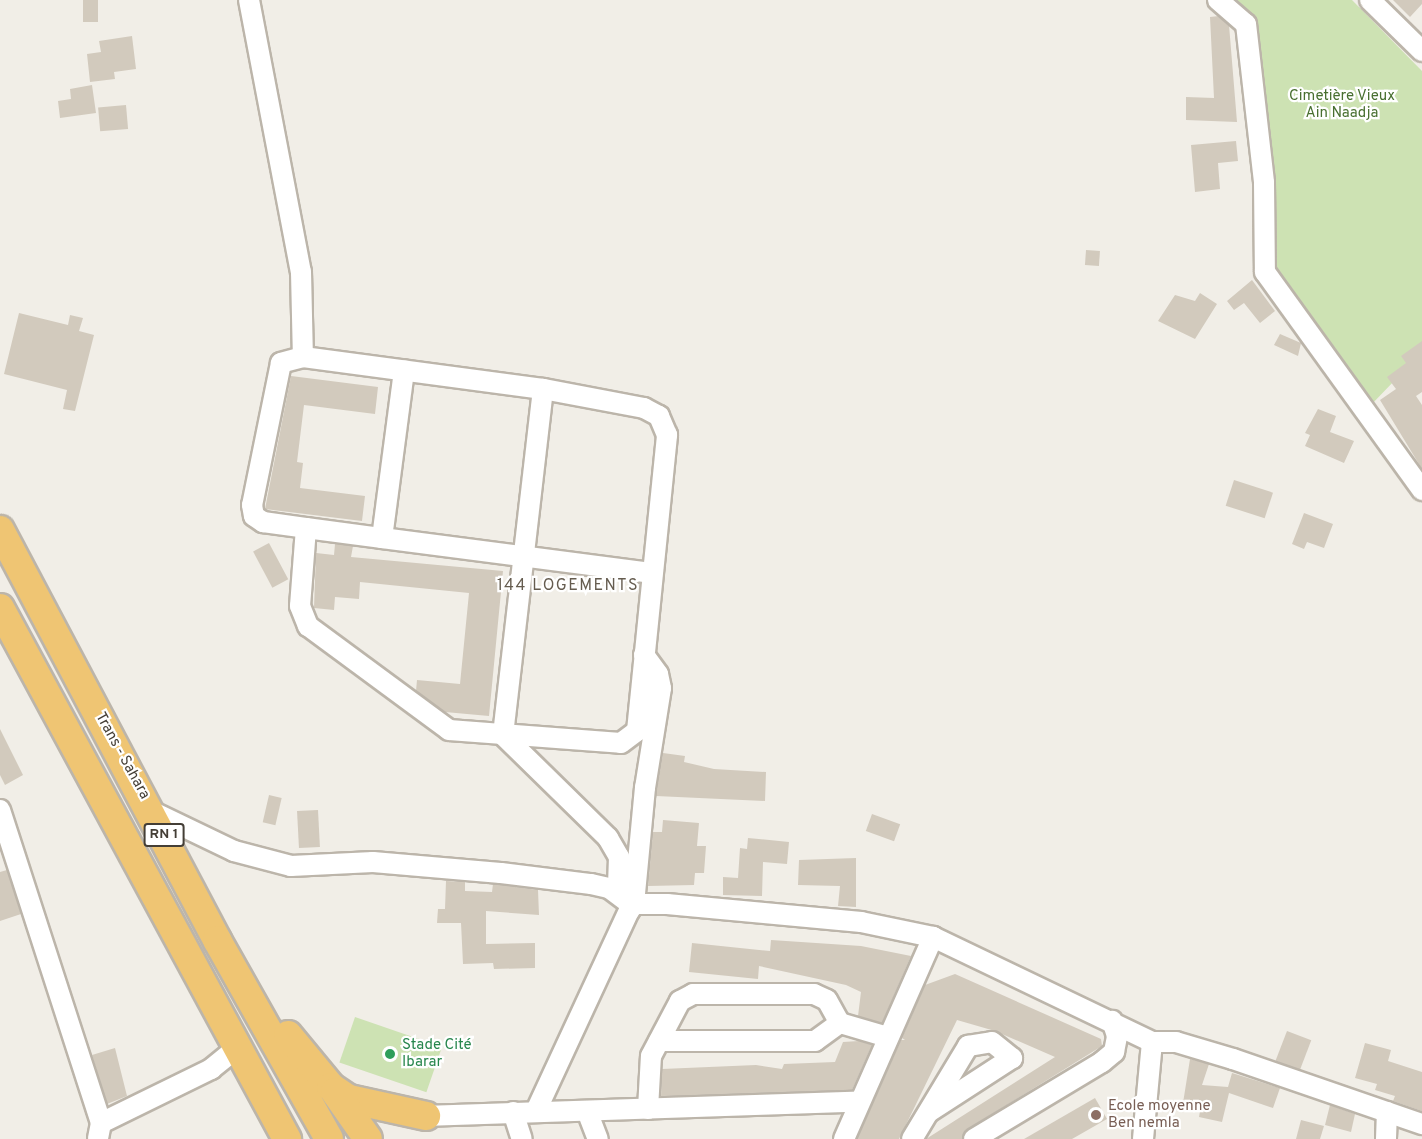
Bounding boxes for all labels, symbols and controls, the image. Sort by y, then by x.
park label: Cimetière Vieux Ain Naadja [1289,87,1395,122]
district label: 144 LOGEMENTS [497,576,639,596]
street label: Trans - Sahara [91,709,153,803]
road number: RN 1 [143,824,185,846]
place label: Stade Cité Ibarar [402,1036,472,1071]
marker: Stade Cité Ibarar [383,1047,397,1061]
place label: Ecole moyenne Ben nemla [1108,1097,1211,1132]
marker: Ecole moyenne Ben nemla [1089,1108,1103,1122]

